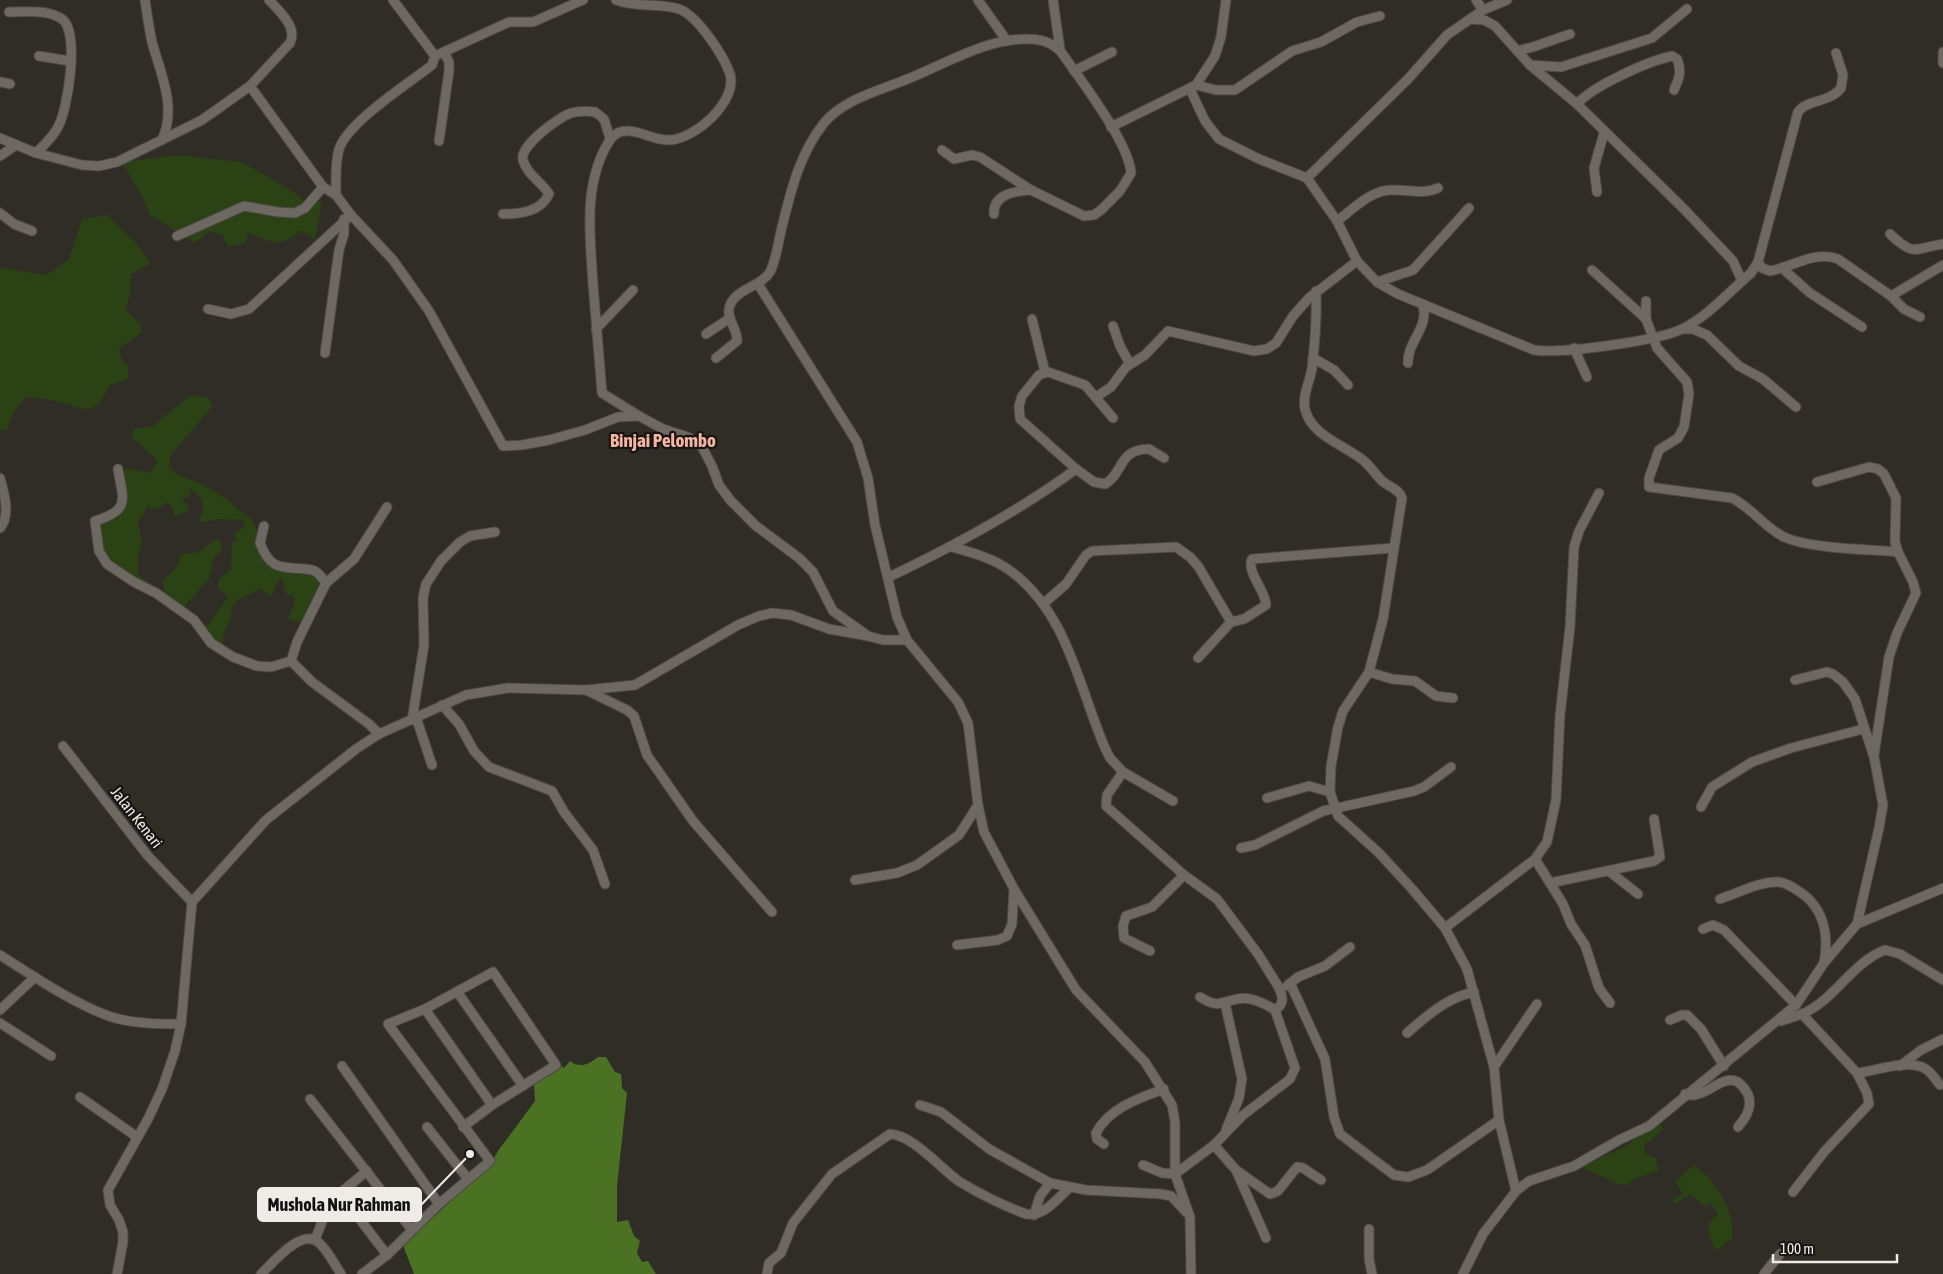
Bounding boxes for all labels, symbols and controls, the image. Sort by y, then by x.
district label: Binjai Pelombo [610,429,716,451]
street label: Jalan Kenari [108,783,166,851]
callout: Mushola Nur Rahman [258,1188,421,1221]
text: Mushola Nur Rahman [267,1194,411,1215]
scale bar [1773,1232,1897,1264]
text: 100 m [1780,1240,1814,1257]

